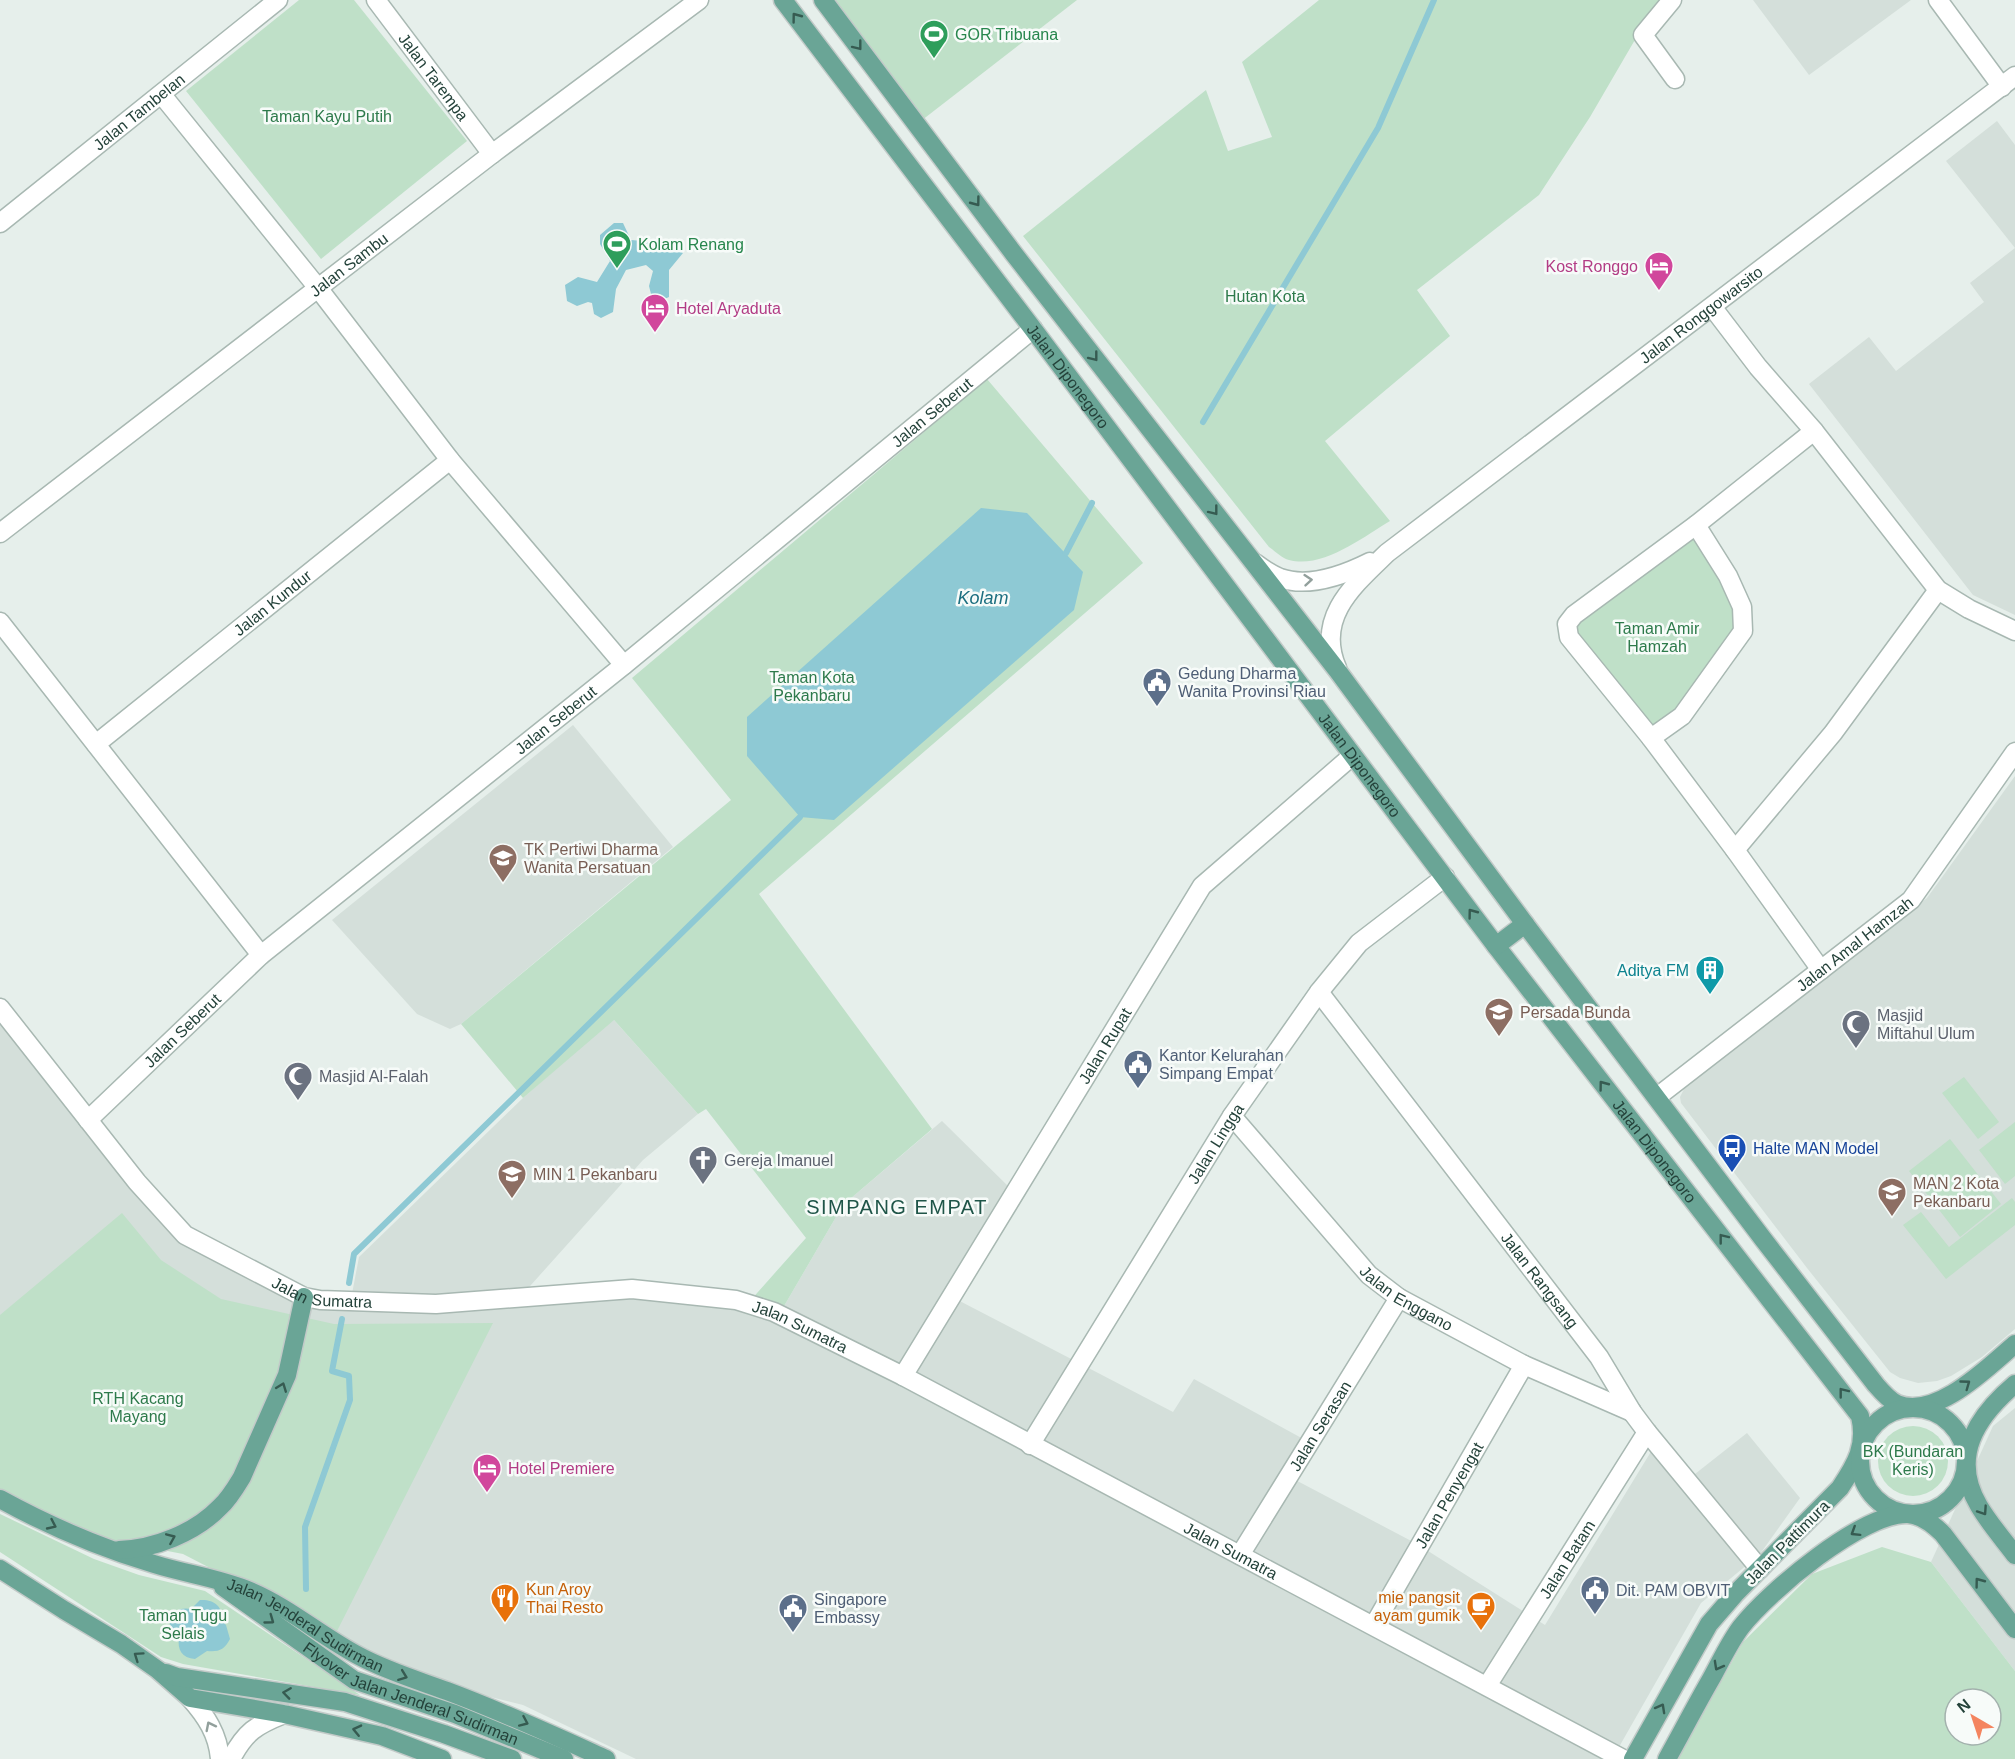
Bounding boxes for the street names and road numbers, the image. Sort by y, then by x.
street label: Jalan Tarempa [395,30,472,124]
street label: Jalan Tambelan [90,70,188,154]
street label: Jalan Sambu [307,230,391,300]
street label: Jalan Ronggowarsito [1637,263,1766,367]
street label: Jalan Diponegoro [1023,321,1112,432]
street label: Jalan Seberut [889,374,976,450]
street label: Jalan Kundur [230,566,315,639]
street label: Jalan Seberut [512,682,600,758]
street label: Jalan Diponegoro [1315,710,1404,820]
street label: Jalan Amal Hamzah [1793,894,1916,995]
street label: Jalan Seberut [141,990,224,1071]
street label: Jalan Rupat [1075,1005,1135,1087]
street label: Jalan Diponegoro [1609,1097,1700,1206]
street label: Jalan Lingga [1185,1100,1247,1187]
street label: Jalan Rangsang [1498,1229,1582,1331]
street label: Jalan Enggano [1356,1263,1456,1334]
street label: Jalan Sumatra [269,1274,373,1311]
street label: Jalan Sumatra [750,1298,850,1356]
street label: Jalan Serasan [1286,1378,1355,1474]
street label: Jalan Penyengat [1412,1439,1487,1551]
street label: Jalan Pattimura [1742,1497,1833,1588]
street label: Jalan Batam [1536,1517,1598,1602]
street label: Jalan Sumatra [1181,1519,1280,1583]
street label: Jalan Jenderal Sudirman [225,1575,386,1676]
street label: Flyover Jalan Jenderal Sudirman [300,1639,521,1748]

